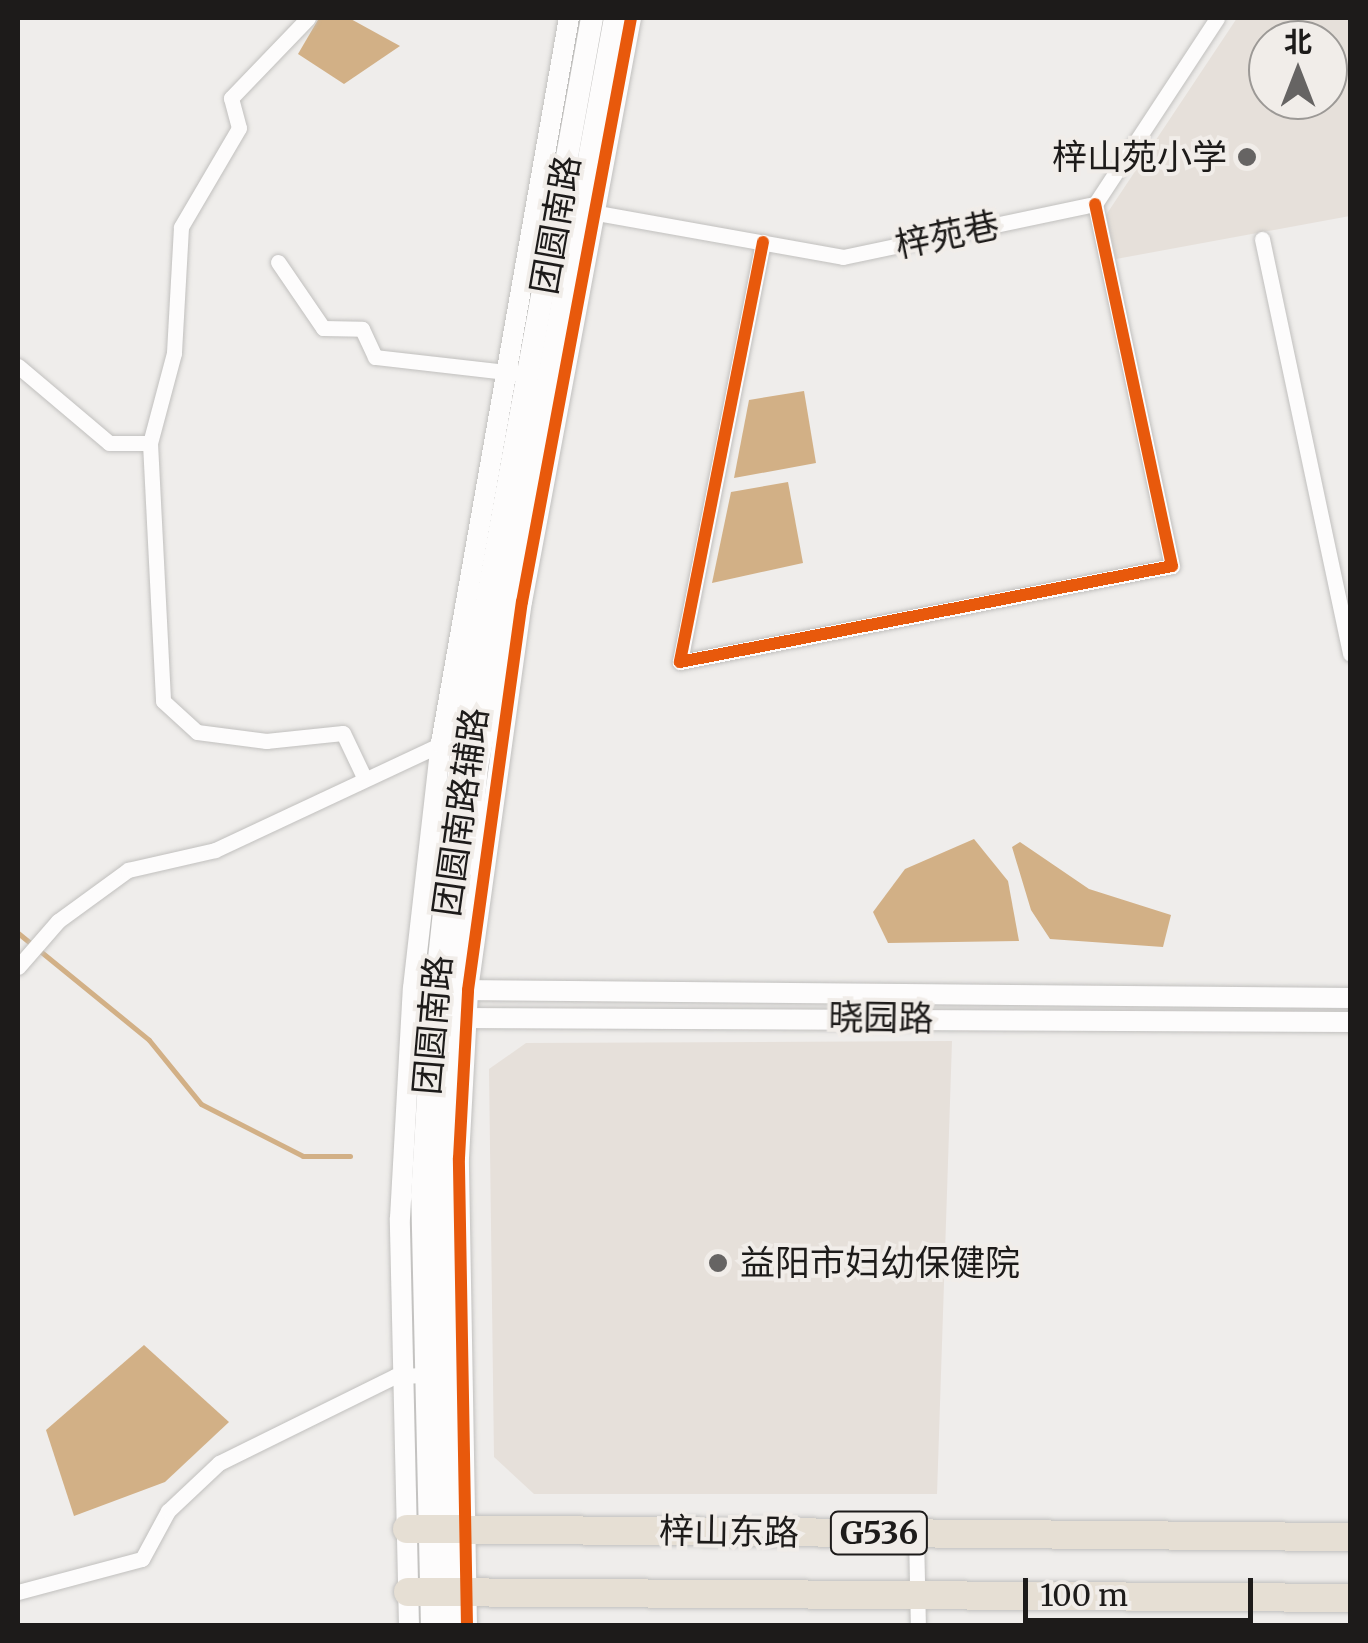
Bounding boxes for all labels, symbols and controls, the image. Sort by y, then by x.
north arrow [1248,20,1348,120]
text: 北 [1284,24,1312,60]
place label: 梓山苑小学 [1052,136,1227,178]
marker: 梓山苑小学 [1236,146,1258,168]
street label: 团圆南路 [523,152,589,298]
street label: 梓苑巷 [891,204,1003,266]
street label: 团圆南路辅路 [426,705,496,919]
street label: 团圆南路 [406,953,460,1097]
street label: 晓园路 [828,996,934,1040]
place label: 益阳市妇幼保健院 [740,1242,1020,1284]
marker: 益阳市妇幼保健院 [705,1250,731,1276]
road number: G536 [829,1506,929,1560]
street label: 梓山东路 [659,1510,799,1554]
scale bar [1028,1558,1258,1620]
text: 100 m [1040,1576,1128,1614]

